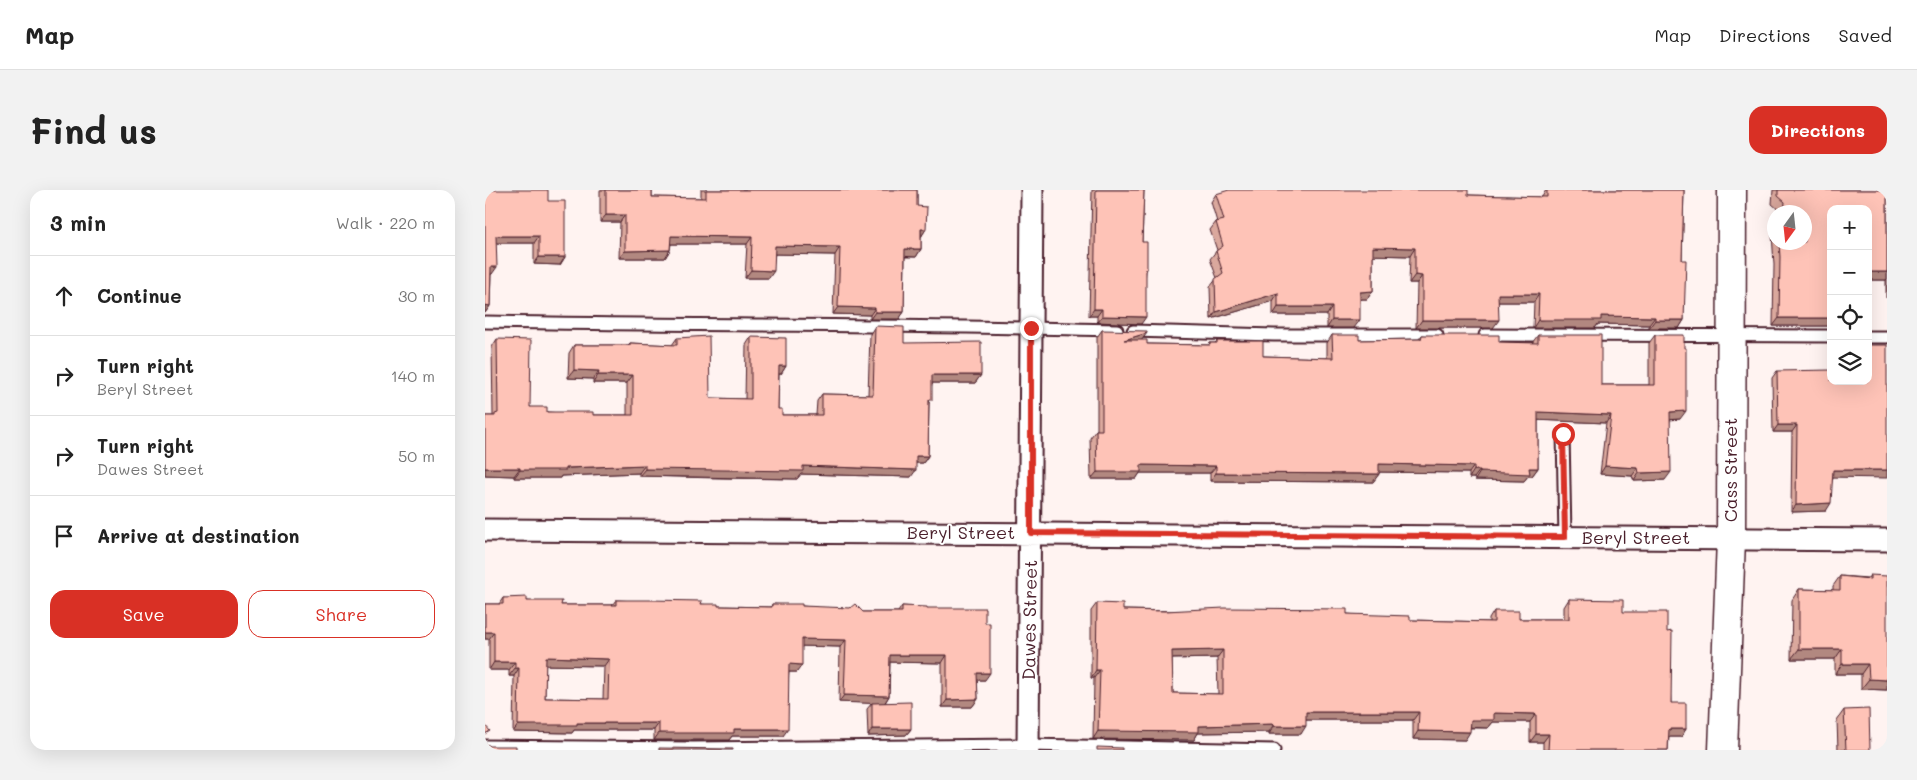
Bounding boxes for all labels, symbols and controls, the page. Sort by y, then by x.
text: Map [25,19,74,50]
text: Map [1654,23,1691,47]
text: Directions [1719,23,1811,47]
text: Saved [1839,23,1892,47]
button: Directions [1749,106,1887,154]
text: Find us [30,107,157,153]
north arrow [1767,205,1812,250]
map controls [1827,205,1872,385]
button: + [1827,205,1872,250]
text: 3 min [50,209,106,236]
text: Walk · 220 m [336,212,435,233]
button: − [1827,250,1872,295]
icon: ahead [50,282,78,310]
text: Continue [97,283,182,308]
text: 30 m [398,285,435,306]
button: locate [1827,295,1872,340]
route end [1020,317,1043,340]
button: layers [1827,340,1872,385]
text: Turn right [97,353,194,378]
icon: right [50,362,78,390]
text: 140 m [391,365,435,386]
text: Beryl Street [97,378,193,399]
street label: Cass Street [1718,418,1742,522]
route start [1552,423,1575,446]
text: Turn right [97,433,194,458]
icon: right [50,442,78,470]
text: 50 m [398,445,435,466]
text: Dawes Street [97,458,204,479]
street label: Beryl Street [907,520,1015,544]
icon: arrive [50,522,78,550]
text: Arrive at destination [97,523,300,548]
street label: Beryl Street [1582,525,1690,549]
street label: Dawes Street [1016,560,1042,680]
button: Save [50,590,238,638]
button: Share [248,590,435,638]

